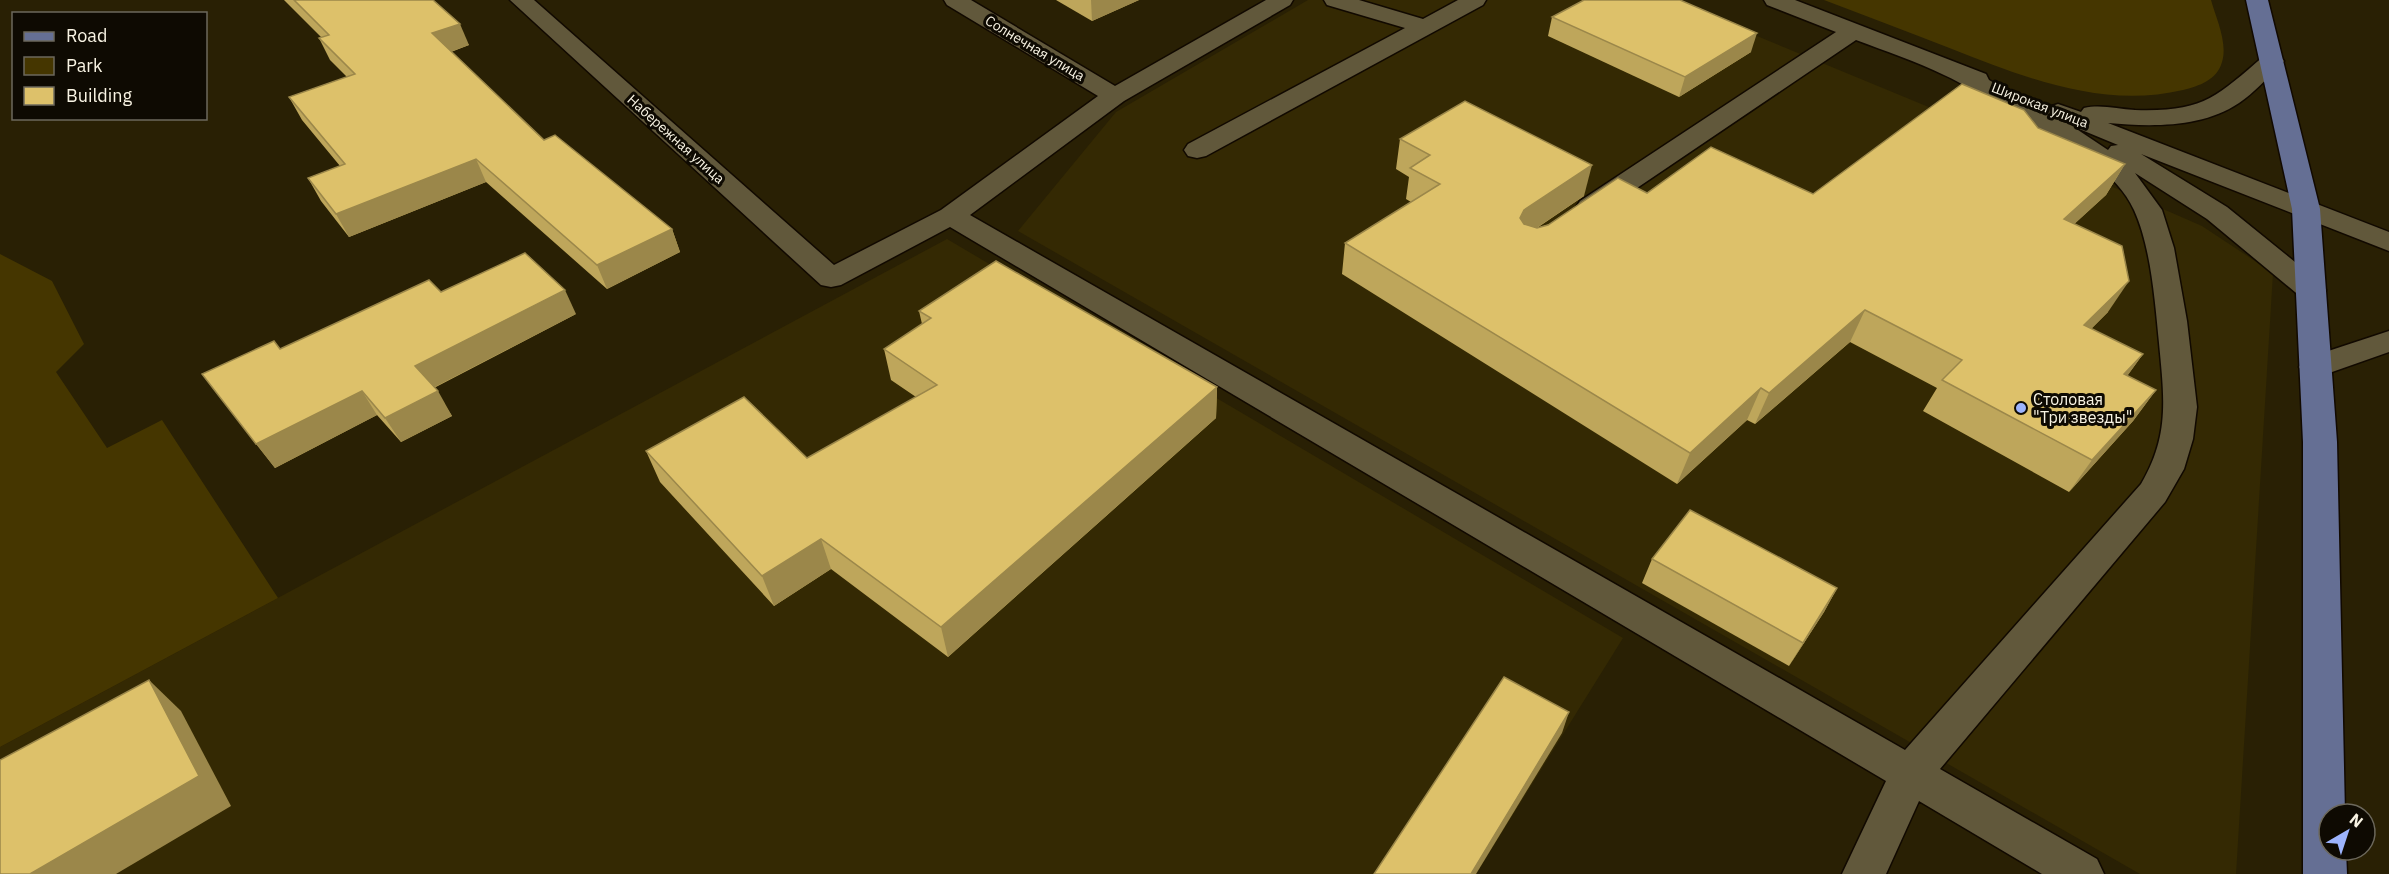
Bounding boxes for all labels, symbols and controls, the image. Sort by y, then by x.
street label: Солнечная улица [982,11,1089,85]
legend [12,12,207,120]
text: Road [66,24,107,47]
text: Park [66,54,103,77]
street label: Широкая улица [1989,78,2091,132]
text: Building [66,84,133,107]
street label: Набережная улица [624,91,729,188]
place label: Столовая "Три звезды" [2033,389,2132,427]
marker: Столовая "Три звезды" [2014,401,2028,415]
north arrow [2317,802,2377,862]
text: N [2346,809,2367,832]

